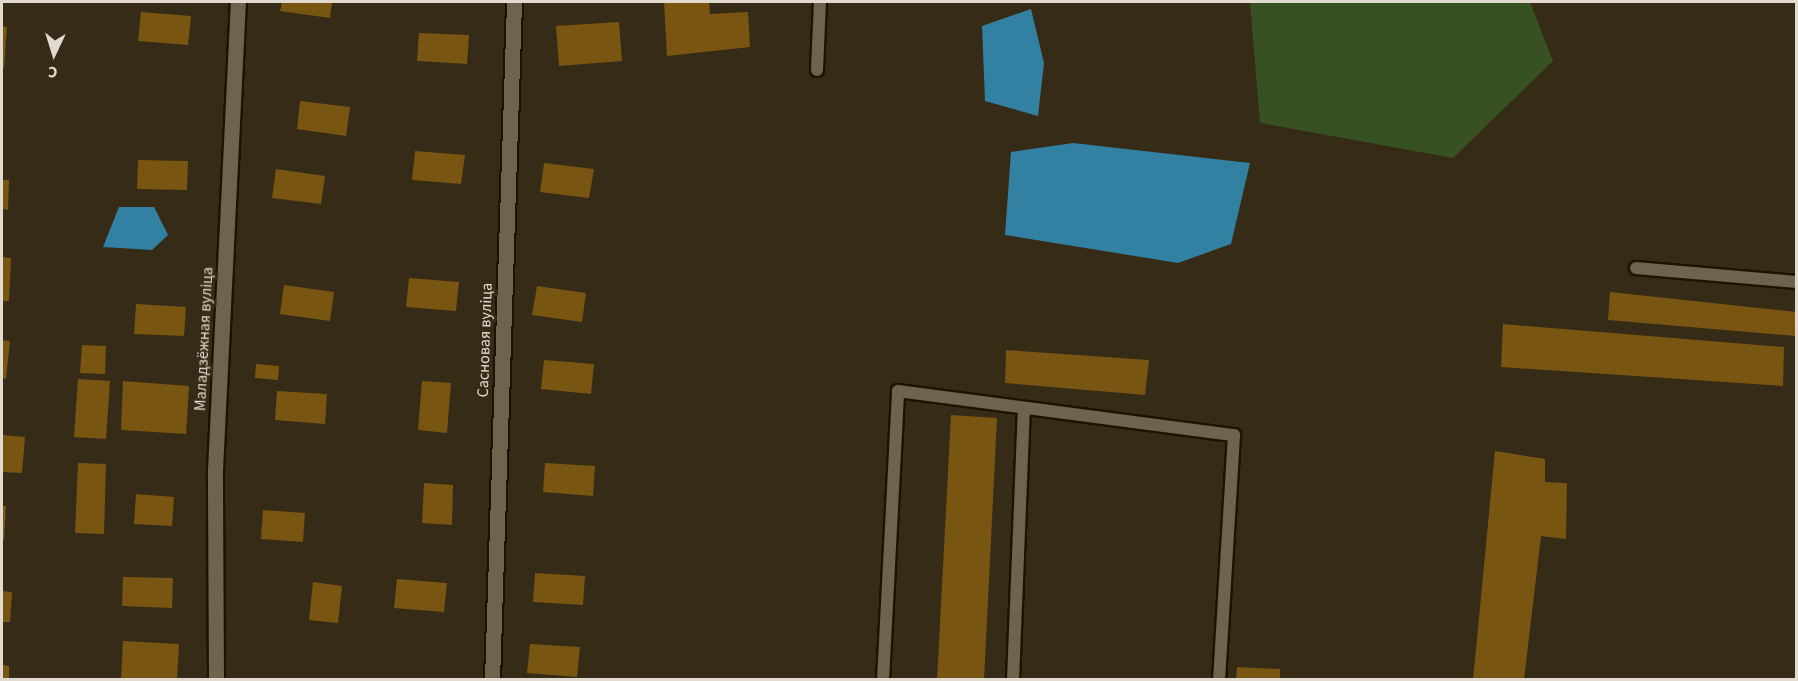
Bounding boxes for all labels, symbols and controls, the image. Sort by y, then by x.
north arrow [24,24,84,84]
text: С [47,61,58,83]
street label: Маладзёжная вуліца [191,266,217,412]
street label: Сасновая вуліца [473,282,497,398]

